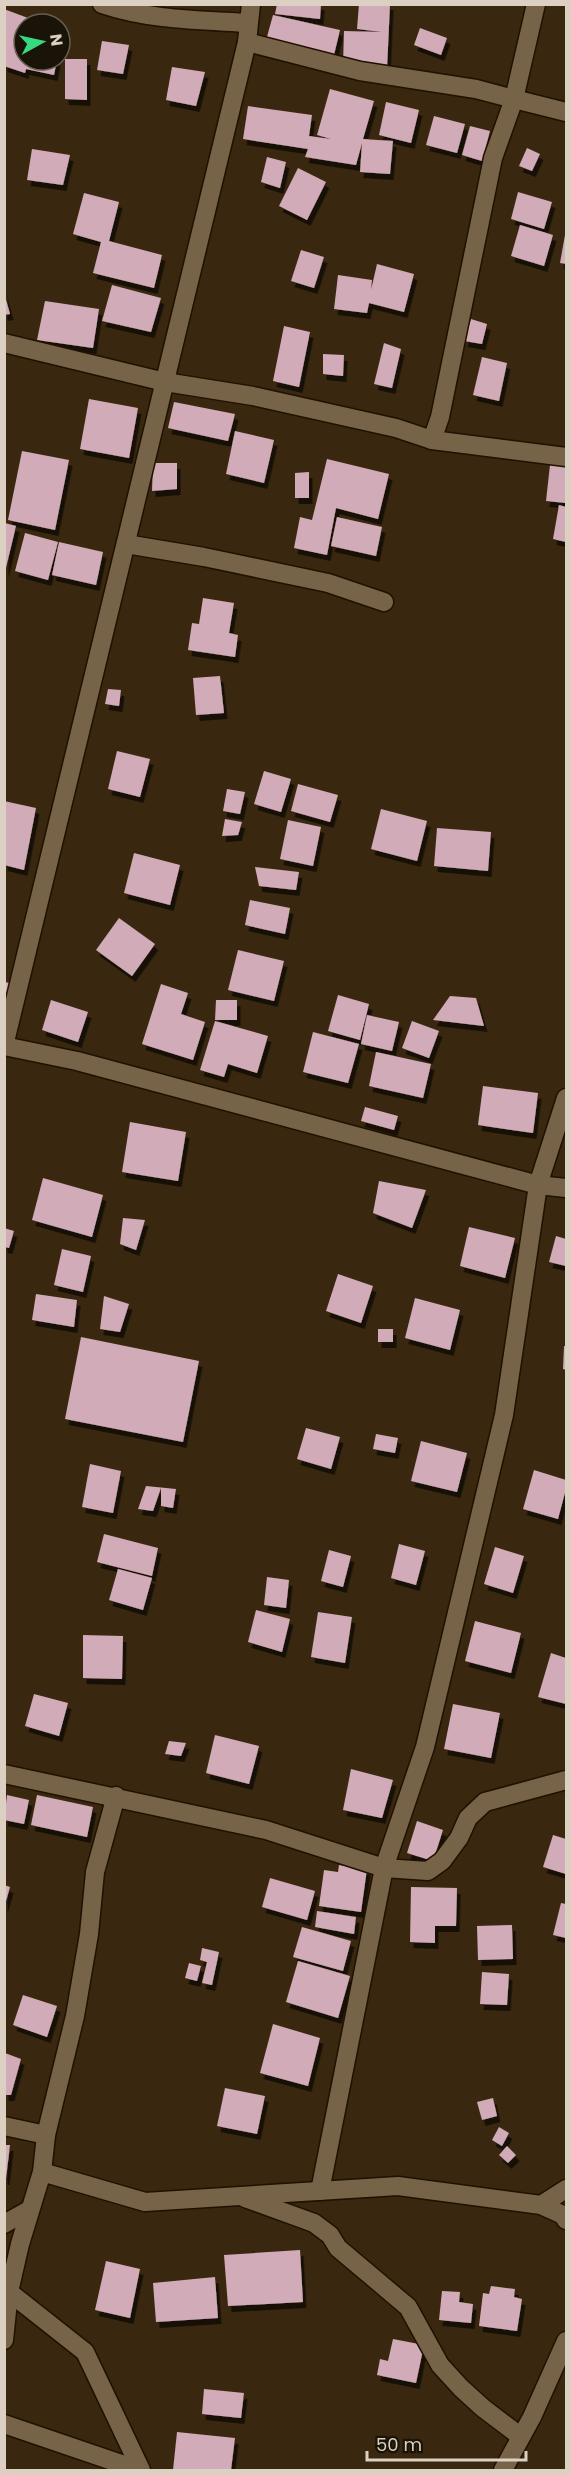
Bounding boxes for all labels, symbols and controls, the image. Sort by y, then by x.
north arrow [12,12,72,72]
text: N [44,32,69,48]
scale bar [367,2424,526,2462]
text: 50 m [376,2432,422,2457]

